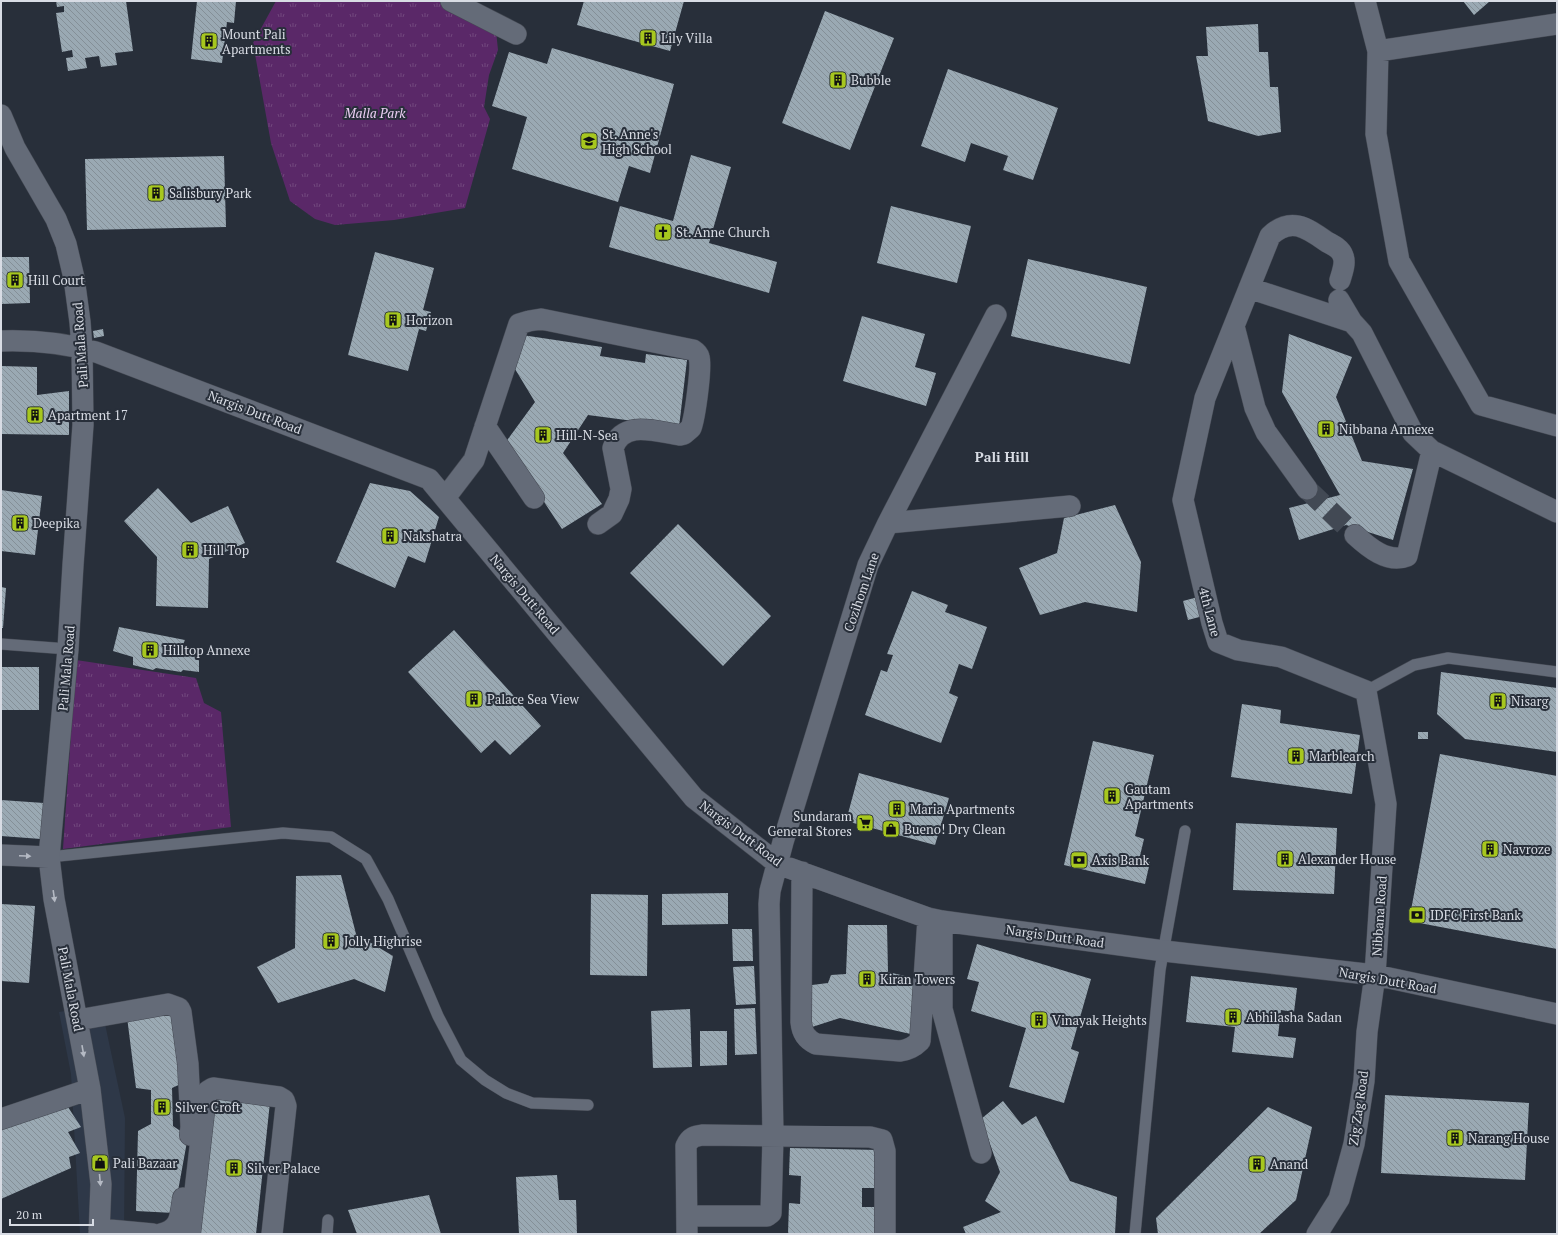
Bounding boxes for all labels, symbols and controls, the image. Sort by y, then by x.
place label: Mount Pali Apartments [222,25,291,58]
building icon: Lily Villa [638,28,658,48]
place label: Lily Villa [661,29,713,47]
building icon: Mount Pali Apartments [199,31,219,51]
building icon: Bubble [828,70,848,90]
place label: Bubble [851,71,891,89]
park label: Malla Park [343,104,406,122]
place label: St. Anne's High School [602,125,672,158]
school or university icon: St. Anne's High School [579,131,599,151]
building icon: Salisbury Park [146,183,166,203]
place label: Salisbury Park [169,184,252,202]
church icon: St. Anne Church [653,222,673,242]
place label: St. Anne Church [676,223,770,241]
building icon: Hill Court [5,270,25,290]
place label: Hill Court [28,271,85,289]
street label: Pali Mala Road [68,302,92,388]
building icon: Horizon [383,310,403,330]
place label: Horizon [406,311,453,329]
street label: Nargis Dutt Road [206,386,304,438]
building icon: Apartment 17 [25,405,45,425]
place label: Apartment 17 [48,406,128,424]
building icon: Nibbana Annexe [1316,419,1336,439]
place label: Nibbana Annexe [1339,420,1434,438]
building icon: Hill-N-Sea [533,425,553,445]
place label: Hill-N-Sea [556,426,618,444]
district label: Pali Hill [975,447,1030,466]
building icon: Deepika [10,513,30,533]
place label: Deepika [33,514,80,532]
building icon: Nakshatra [380,526,400,546]
place label: Nakshatra [403,527,462,545]
building icon: Hill Top [180,540,200,560]
place label: Hill Top [203,541,249,559]
street label: Nargis Dutt Road [486,550,564,638]
street label: Cozihom Lane [839,550,883,634]
street label: 4th Lane [1195,585,1225,639]
street label: Pali Mala Road [53,624,79,712]
building icon: Hilltop Annexe [140,640,160,660]
place label: Hilltop Annexe [163,641,250,659]
building icon: Palace Sea View [464,689,484,709]
place label: Palace Sea View [487,690,579,708]
building icon: Nisarg [1488,691,1508,711]
place label: Nisarg [1511,692,1549,710]
building icon: Marblearch [1286,746,1306,766]
place label: Marblearch [1309,747,1375,765]
place label: Gautam Apartments [1125,780,1194,813]
building icon: Gautam Apartments [1102,786,1122,806]
street label: Nargis Dutt Road [696,796,786,870]
building icon: Maria Apartments [887,799,907,819]
place label: Maria Apartments [910,800,1015,818]
place label: Sundaram General Stores [767,807,852,840]
supermarket icon: Sundaram General Stores [855,813,875,833]
shop icon: Bueno! Dry Clean [881,819,901,839]
place label: Bueno! Dry Clean [904,820,1006,838]
building icon: Navroze [1480,839,1500,859]
place label: Navroze [1503,840,1550,858]
building icon: Alexander House [1275,849,1295,869]
bank icon: Axis Bank [1069,850,1089,870]
place label: Alexander House [1298,850,1396,868]
place label: Axis Bank [1092,851,1150,869]
one-way arrow [19,853,32,859]
street label: Nibbana Road [1367,875,1391,957]
one-way arrow [50,890,57,902]
bank icon: IDFC First Bank [1407,905,1427,925]
place label: IDFC First Bank [1430,906,1521,924]
street label: Nargis Dutt Road [1005,920,1105,952]
building icon: Jolly Highrise [321,931,341,951]
place label: Jolly Highrise [344,932,422,950]
street label: Pali Mala Road [54,945,88,1033]
street label: Nargis Dutt Road [1338,963,1438,997]
building icon: Kiran Towers [857,969,877,989]
place label: Kiran Towers [880,970,955,988]
building icon: Abhilasha Sadan [1223,1007,1243,1027]
place label: Abhilasha Sadan [1246,1008,1342,1026]
building icon: Vinayak Heights [1029,1010,1049,1030]
place label: Vinayak Heights [1052,1011,1147,1029]
one-way arrow [81,1045,87,1057]
street label: Zig Zag Road [1344,1069,1372,1147]
building icon: Silver Croft [152,1097,172,1117]
place label: Silver Croft [175,1098,241,1116]
building icon: Narang House [1445,1128,1465,1148]
place label: Narang House [1468,1129,1550,1147]
shop icon: Pali Bazaar [90,1153,110,1173]
place label: Pali Bazaar [113,1154,177,1172]
building icon: Anand [1247,1154,1267,1174]
place label: Anand [1270,1155,1308,1173]
building icon: Silver Palace [224,1158,244,1178]
place label: Silver Palace [247,1159,320,1177]
one-way arrow [97,1174,104,1186]
scale bar [10,1201,93,1227]
text: 20 m [16,1207,43,1222]

